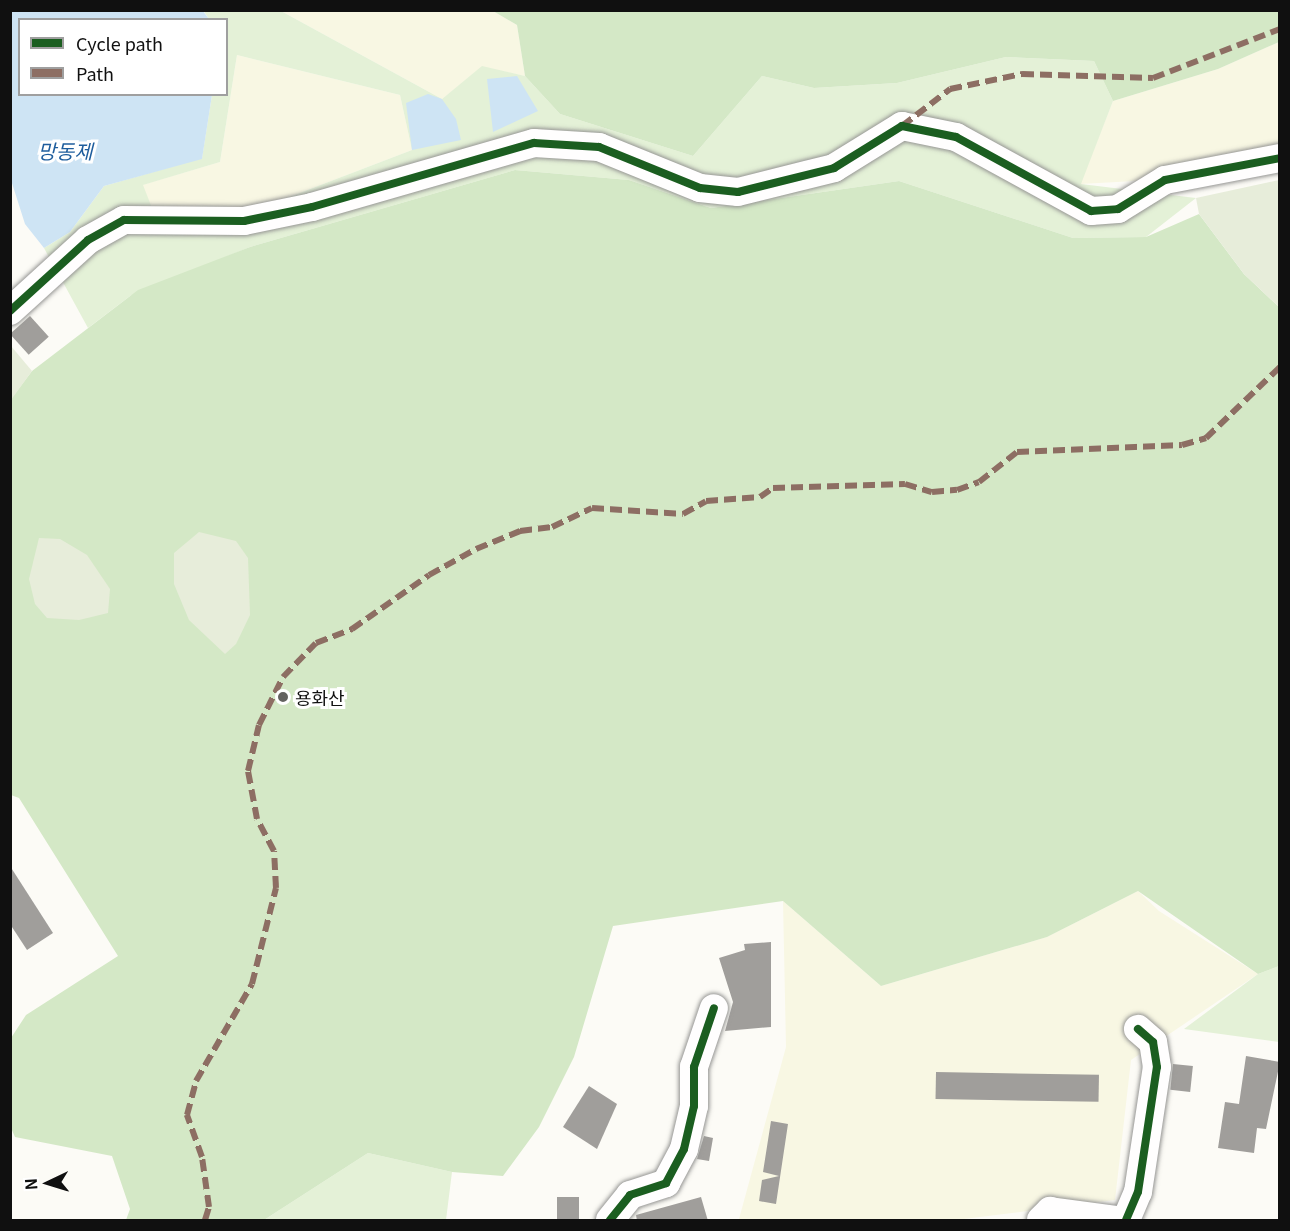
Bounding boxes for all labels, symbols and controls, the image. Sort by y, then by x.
legend [18,18,228,96]
text: Cycle path [76,30,163,56]
text: Path [76,60,114,86]
water label: 망동제 [37,138,93,162]
place label: 용화산 [295,686,345,708]
marker: 용화산 [276,690,290,704]
north arrow [18,1153,78,1213]
text: N [18,1177,42,1191]

